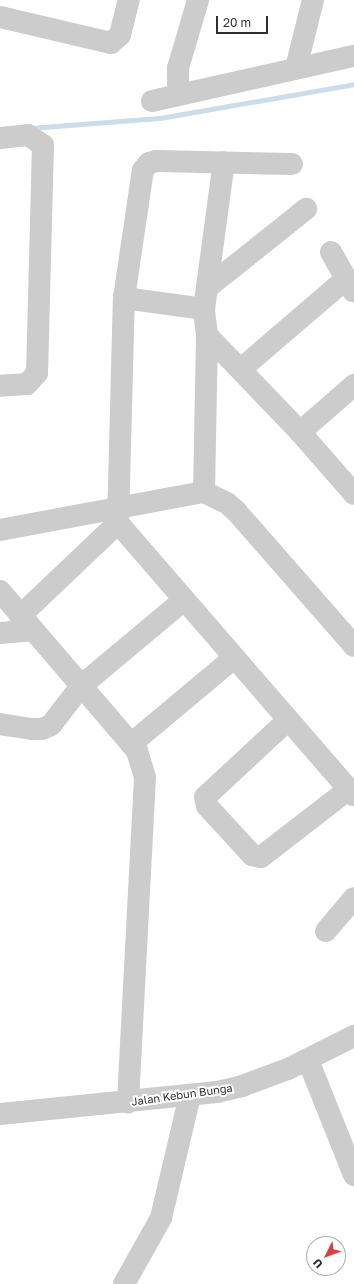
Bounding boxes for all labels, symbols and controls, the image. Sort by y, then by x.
scale bar [218,8,270,34]
text: 20 m [223,15,251,30]
street label: Jalan Kebun Bunga [131,1081,233,1109]
north arrow [306,1236,346,1276]
text: U [310,1256,325,1271]

